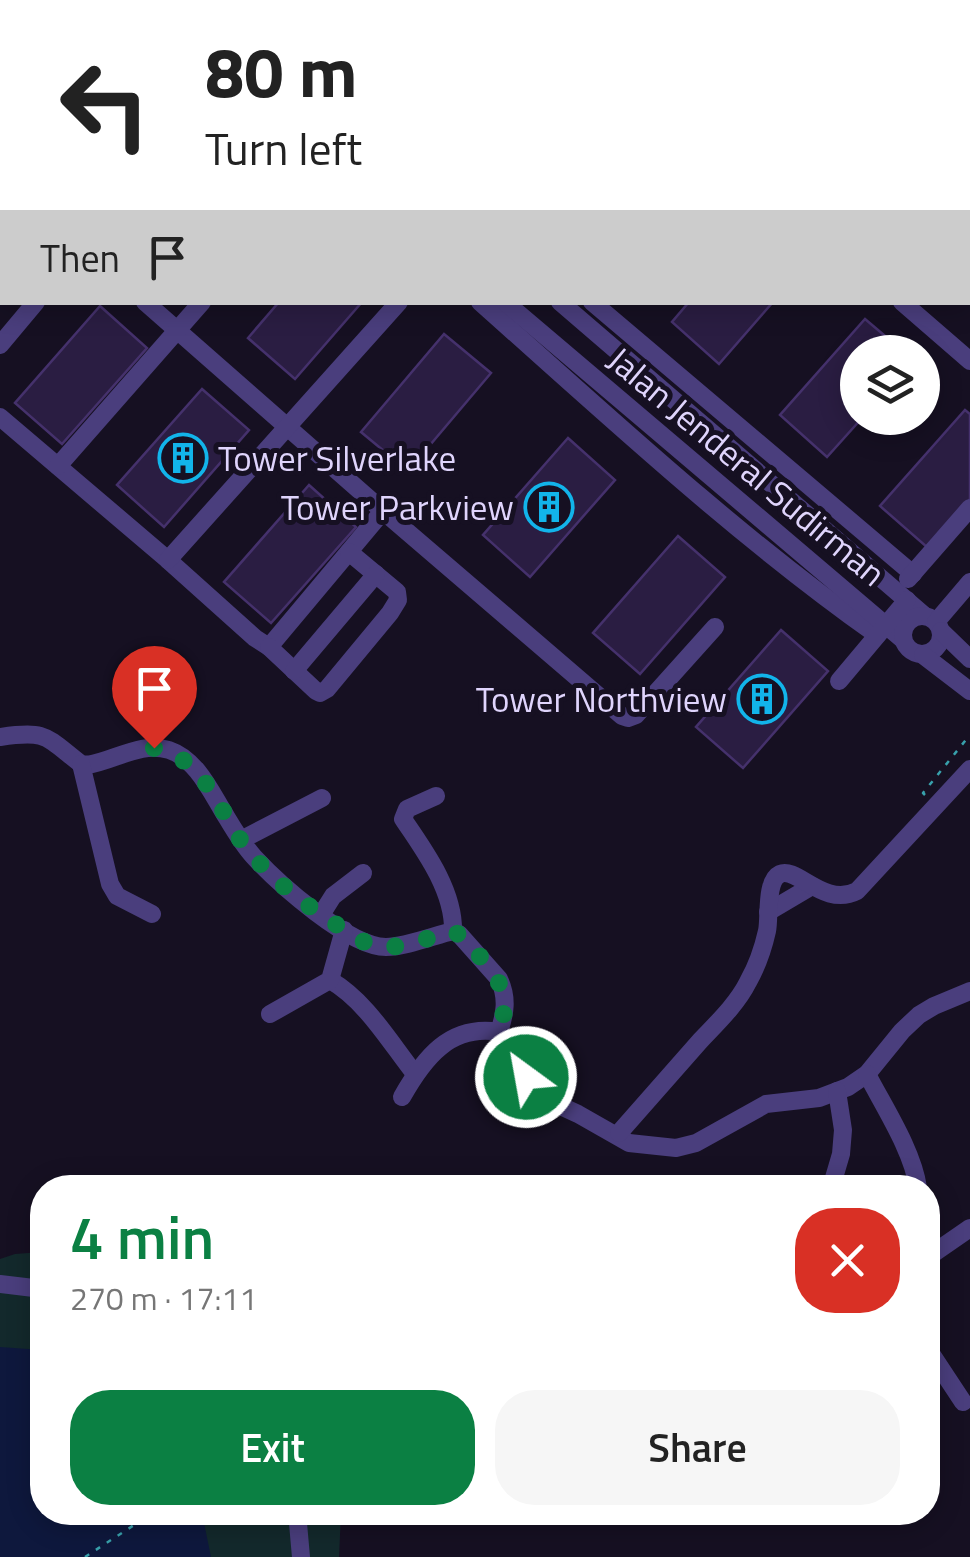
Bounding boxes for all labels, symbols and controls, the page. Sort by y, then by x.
text: 80 m [205,18,358,124]
icon: left [40,40,170,170]
text: Turn left [205,114,362,182]
text: Then [40,229,120,287]
icon: arrive [140,230,195,285]
street label: Jalan Jenderal Sudirman [596,333,898,599]
map controls [840,335,940,435]
button: layers [840,335,940,435]
place label: Tower Silverlake [218,431,456,485]
building icon: Tower Silverlake [157,432,209,484]
place label: Tower Parkview [281,480,514,534]
building icon: Tower Parkview [523,481,575,533]
pin [112,646,197,749]
icon: arrive [127,661,182,716]
place label: Tower Northview [476,672,727,726]
building icon: Tower Northview [736,673,788,725]
position arrow [474,1025,578,1129]
text: 4 min [70,1191,214,1282]
button: close [795,1208,900,1313]
text: 270 m · 17:11 [70,1274,257,1322]
button: Exit [70,1390,475,1505]
button: Share [495,1390,900,1505]

